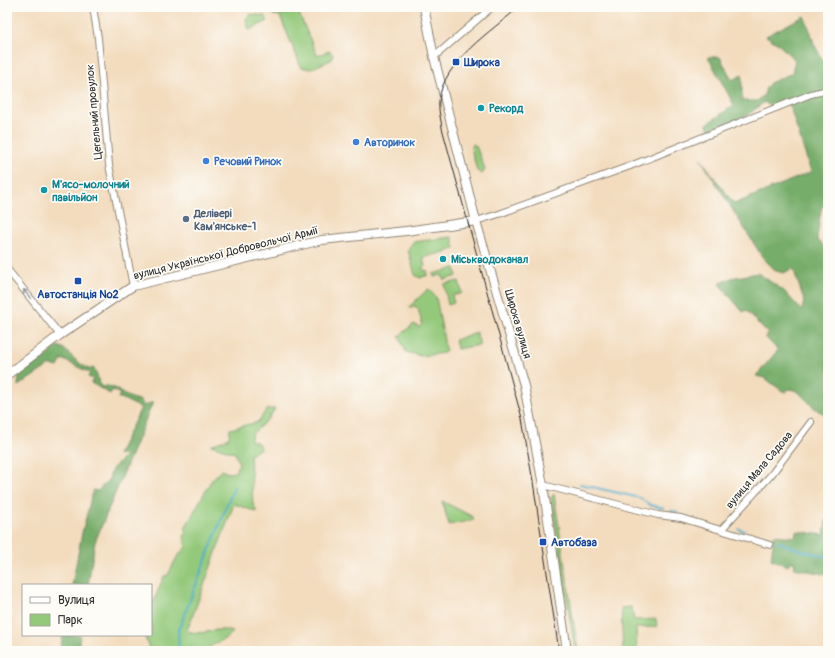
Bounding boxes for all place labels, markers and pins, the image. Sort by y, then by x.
place label: Широка [463,56,500,69]
marker: Широка [451,57,461,67]
place label: Рекорд [489,102,524,115]
marker: Рекорд [476,103,486,113]
place label: Авторинок [364,136,415,149]
marker: Авторинок [351,137,361,147]
place label: Речовий Ринок [214,155,282,168]
marker: Речовий Ринок [201,156,211,166]
place label: М'ясо-молочний павільйон [52,178,130,204]
marker: М'ясо-молочний павільйон [39,185,49,195]
place label: Делівері Кам'янське-1 [193,207,256,233]
marker: Делівері Кам'янське-1 [181,214,191,224]
place label: Міськводоканал [451,253,528,266]
marker: Міськводоканал [438,254,448,264]
marker: Автостанція №2 [73,276,83,286]
place label: Автостанція №2 [37,288,119,301]
place label: Автобаза [551,536,597,549]
marker: Автобаза [538,537,548,547]

